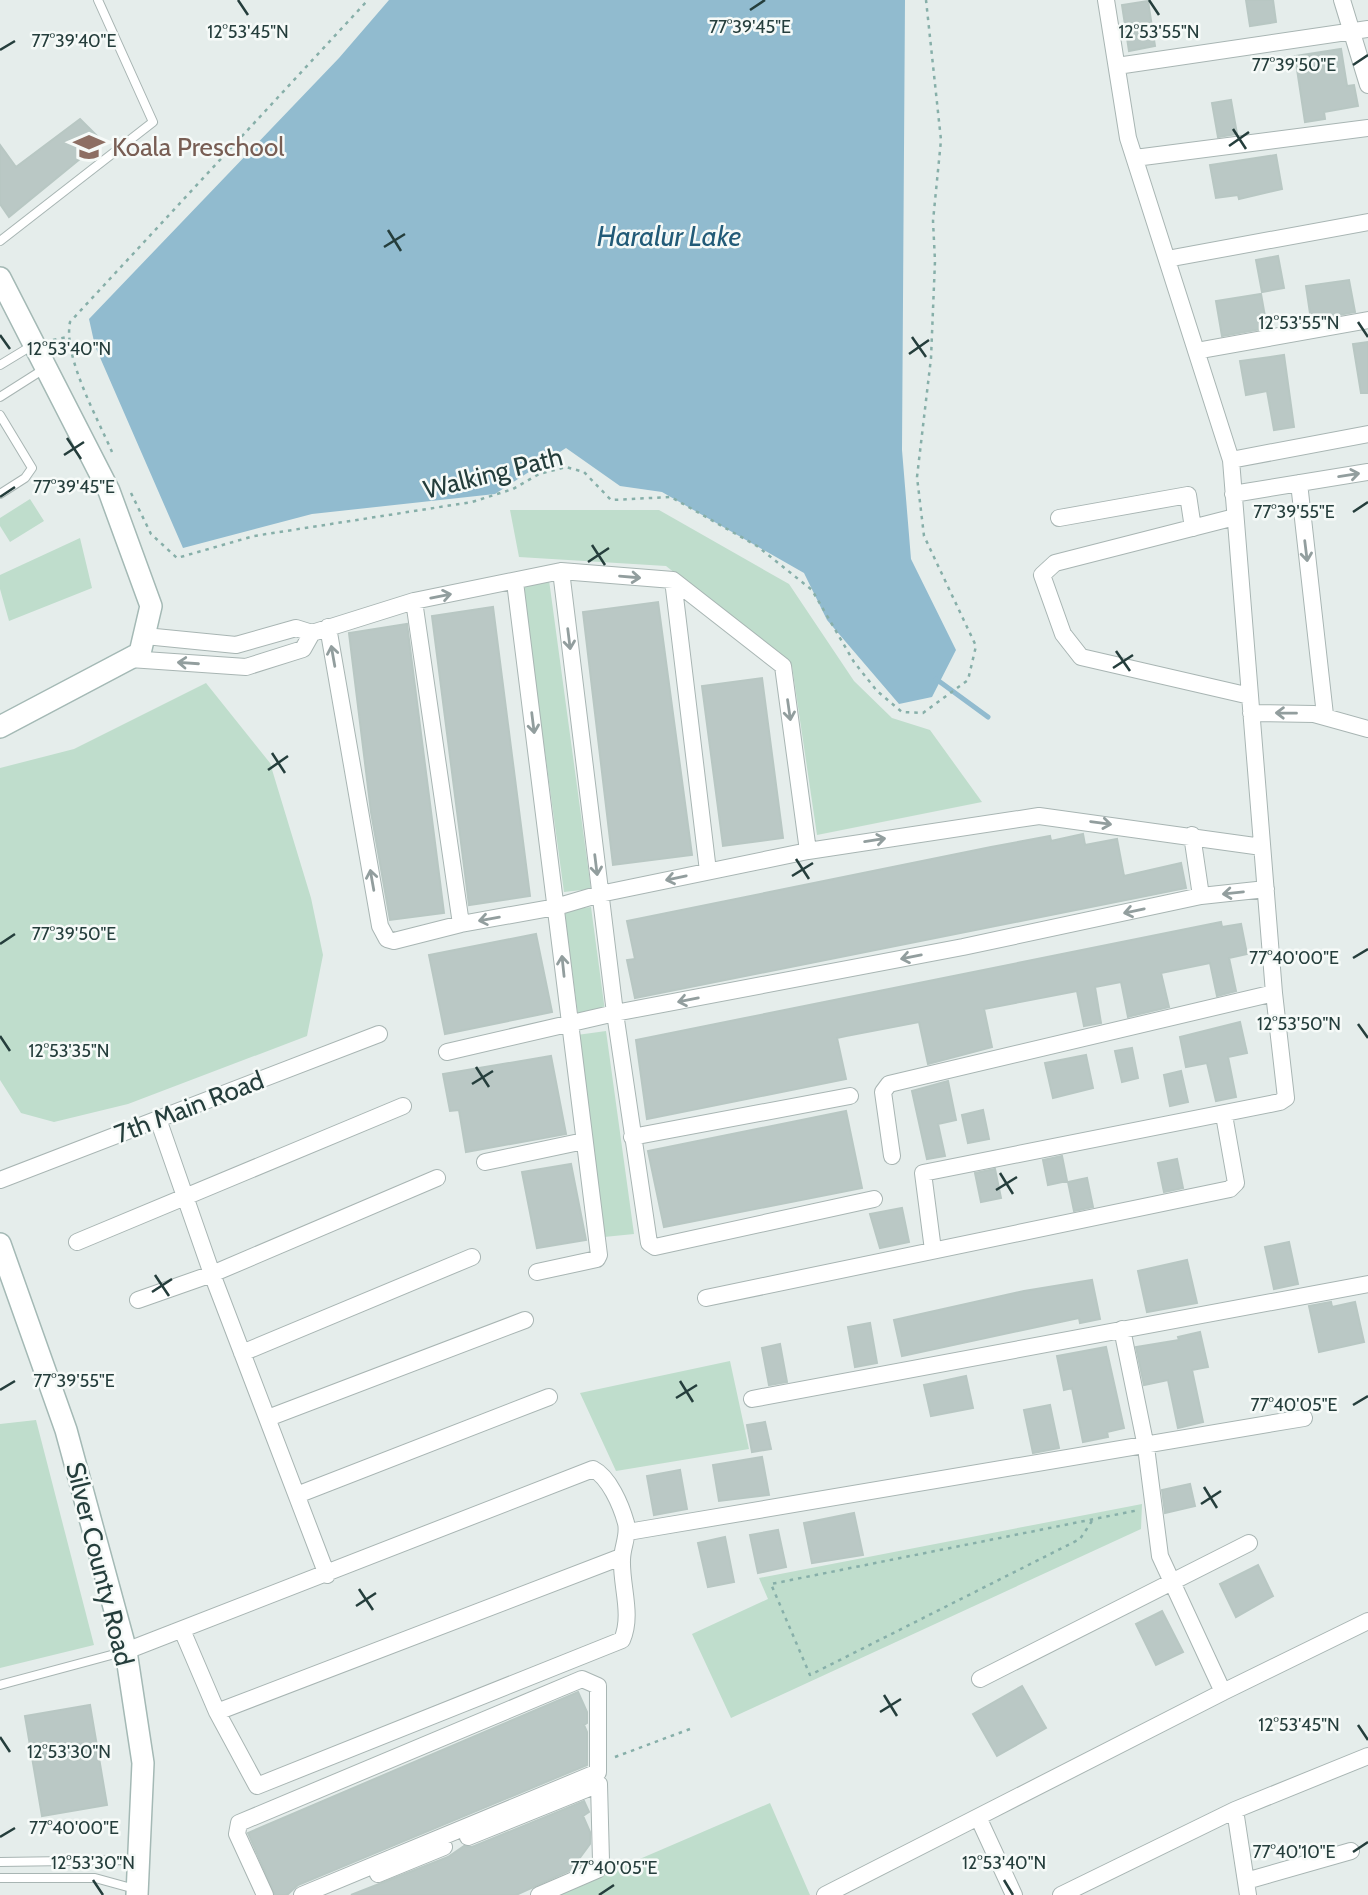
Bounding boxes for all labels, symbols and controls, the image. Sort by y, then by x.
text: 77°39'45"E [709,16,791,38]
text: 12°53'45"N [207,21,289,43]
text: 12°53'55"N [1118,21,1200,43]
text: 77°39'40"E [32,30,116,52]
text: 77°39'50"E [1252,54,1336,76]
school or university icon: Koala Preschool [72,130,106,164]
place label: Koala Preschool [112,131,284,163]
water label: Haralur Lake [597,219,741,253]
text: 12°53'55"N [1258,312,1340,334]
text: 12°53'40"N [27,338,111,360]
street label: Walking Path [420,440,566,506]
one-way arrow [1337,468,1360,481]
text: 77°39'45"E [33,476,115,498]
text: 77°39'55"E [1253,501,1335,523]
one-way arrow [1300,539,1313,562]
one-way arrow [619,571,641,584]
one-way arrow [429,589,452,602]
one-way arrow [563,627,576,650]
one-way arrow [326,645,339,668]
one-way arrow [177,656,200,669]
one-way arrow [783,699,796,721]
one-way arrow [1275,706,1298,719]
one-way arrow [526,711,539,734]
one-way arrow [1089,816,1112,829]
one-way arrow [863,833,886,846]
one-way arrow [590,853,603,876]
one-way arrow [365,869,378,892]
one-way arrow [665,872,688,886]
one-way arrow [1222,886,1245,899]
one-way arrow [1123,904,1146,918]
one-way arrow [478,913,501,926]
text: 77°39'50"E [32,923,116,945]
text: 77°40'00"E [1249,947,1339,969]
one-way arrow [900,951,923,964]
one-way arrow [557,955,570,978]
one-way arrow [677,993,700,1007]
text: 12°53'50"N [1257,1013,1341,1035]
text: 12°53'35"N [28,1040,110,1062]
street label: 7th Main Road [110,1064,268,1150]
text: 77°39'55"E [33,1370,115,1392]
text: 77°40'05"E [1251,1394,1338,1416]
street label: Silver County Road [59,1459,141,1669]
text: 12°53'45"N [1258,1714,1340,1736]
text: 12°53'30"N [27,1741,111,1763]
text: 77°40'00"E [29,1817,119,1839]
text: 77°40'10"E [1252,1841,1336,1863]
text: 12°53'30"N [51,1852,135,1874]
text: 12°53'40"N [962,1852,1046,1874]
text: 77°40'05"E [571,1857,658,1879]

